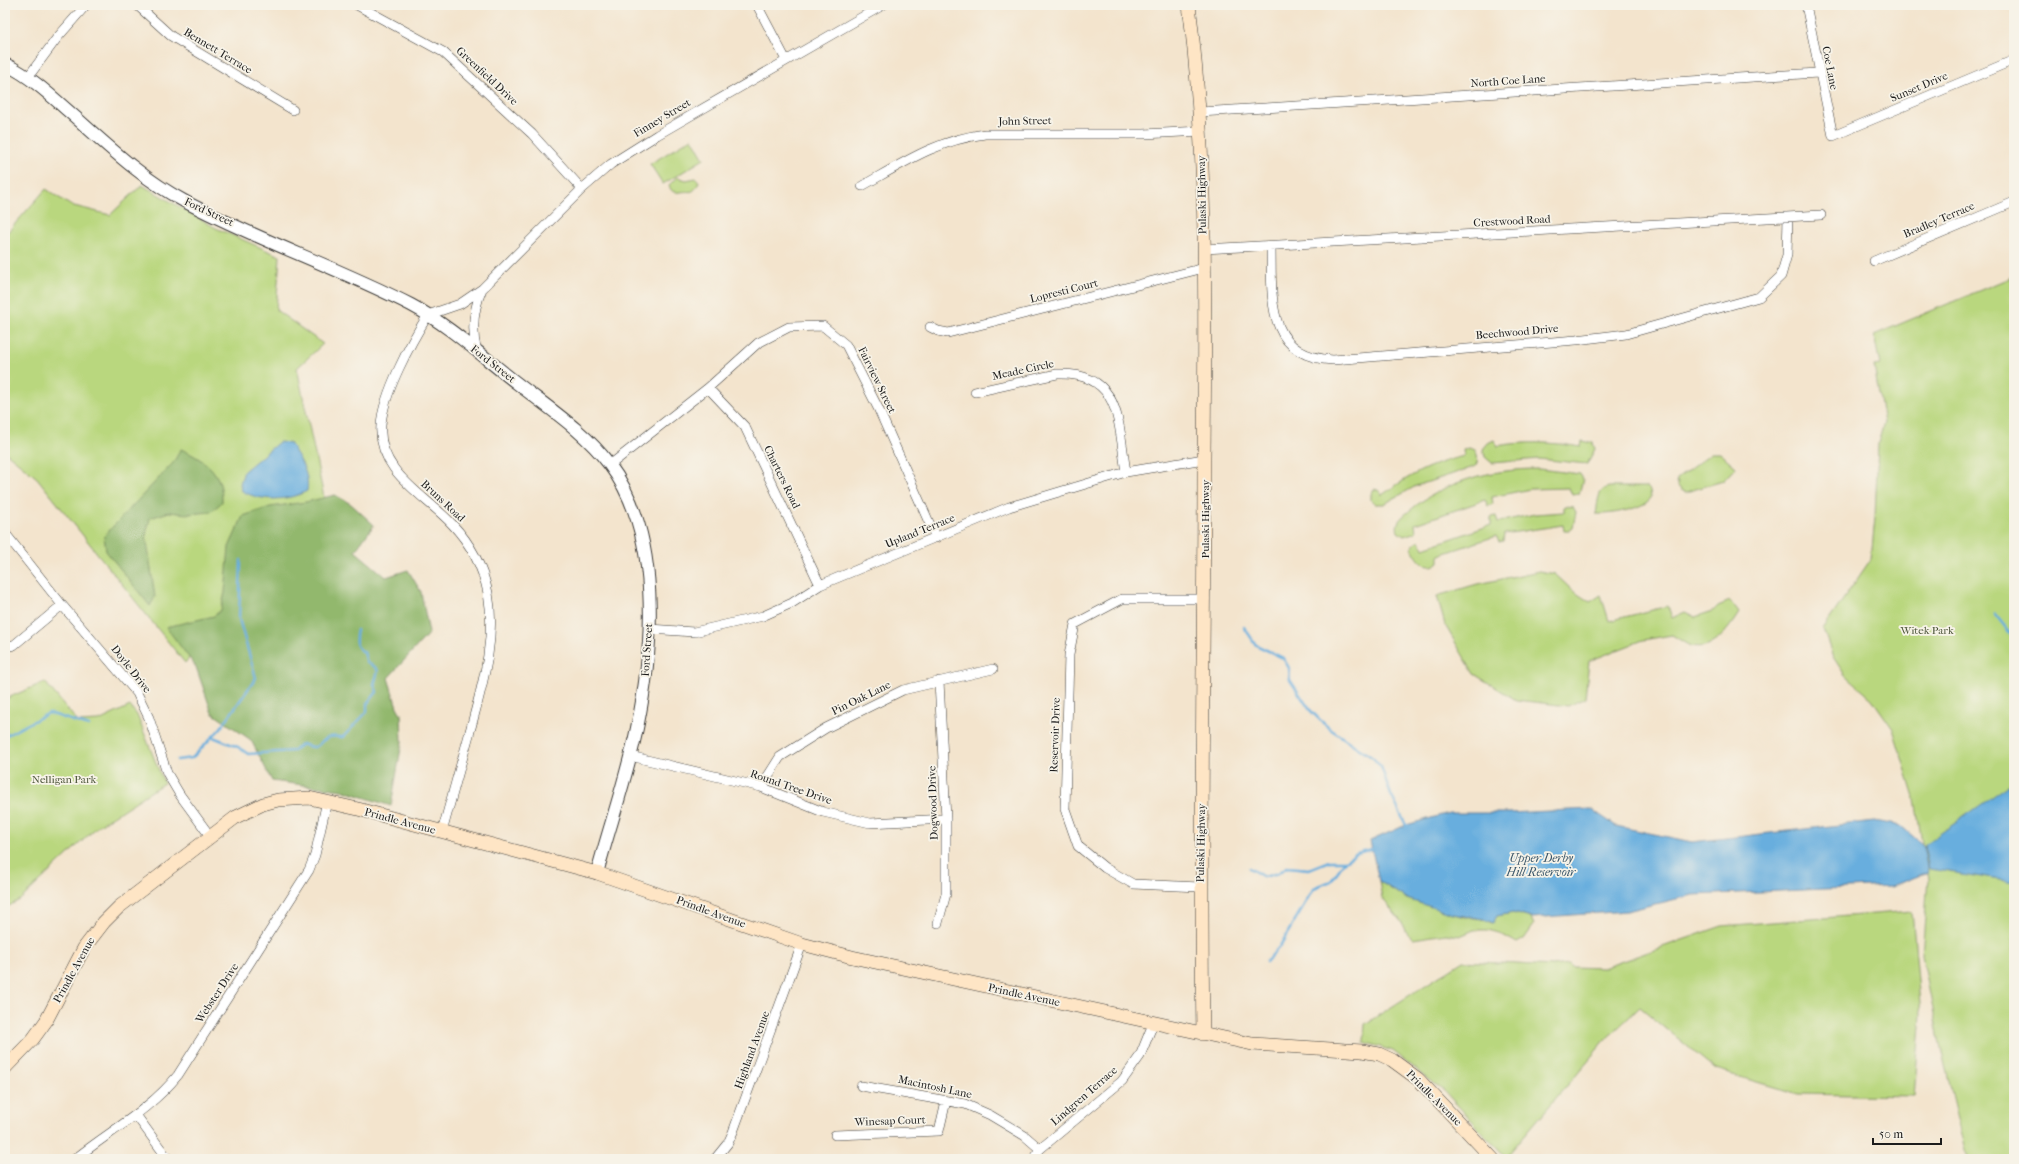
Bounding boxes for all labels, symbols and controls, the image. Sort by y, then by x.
street label: Bennett Terrace [181,25,255,77]
street label: Greenfield Drive [454,44,521,108]
street label: Coe Lane [1819,45,1841,92]
street label: Sunset Drive [1888,69,1950,105]
street label: North Coe Lane [1470,72,1546,90]
street label: Finney Street [631,96,693,140]
street label: John Street [997,114,1052,128]
street label: Pulaski Highway [1195,154,1209,235]
street label: Ford Street [182,195,236,229]
street label: Bradley Terrace [1901,199,1977,241]
street label: Crestwood Road [1473,212,1552,230]
street label: Lopresti Court [1029,276,1099,306]
street label: Beechwood Drive [1475,322,1560,342]
street label: Ford Street [468,342,518,386]
street label: Fairview Street [855,345,899,415]
street label: Meade Circle [991,357,1056,383]
street label: Charters Road [761,443,803,511]
street label: Bruns Road [418,477,468,525]
street label: Pulaski Highway [1199,478,1212,558]
street label: Upland Terrace [883,511,957,551]
street label: Ford Street [639,623,655,677]
park label: Witek Park [1899,624,1954,637]
street label: Doyle Drive [108,643,154,696]
street label: Pin Oak Lane [829,678,893,718]
street label: Reservoir Drive [1047,697,1063,773]
street label: Dogwood Drive [925,765,941,840]
street label: Round Tree Drive [748,767,834,807]
park label: Nelligan Park [32,773,97,786]
street label: Pulaski Highway [1194,802,1208,883]
street label: Prindle Avenue [363,805,438,837]
water label: Upper Derby Hill Reservoir [1506,851,1577,879]
street label: Prindle Avenue [674,893,748,931]
street label: Prindle Avenue [51,934,98,1005]
street label: Webster Drive [192,960,241,1026]
street label: Prindle Avenue [987,981,1062,1009]
street label: Highland Avenue [732,1009,772,1091]
street label: Lindgren Terrace [1048,1063,1120,1128]
street label: Prindle Avenue [1404,1068,1465,1129]
street label: Macintosh Lane [897,1073,974,1101]
street label: Winesap Court [853,1113,926,1129]
scale bar [1873,1120,1941,1146]
text: 50 m [1879,1127,1903,1141]

